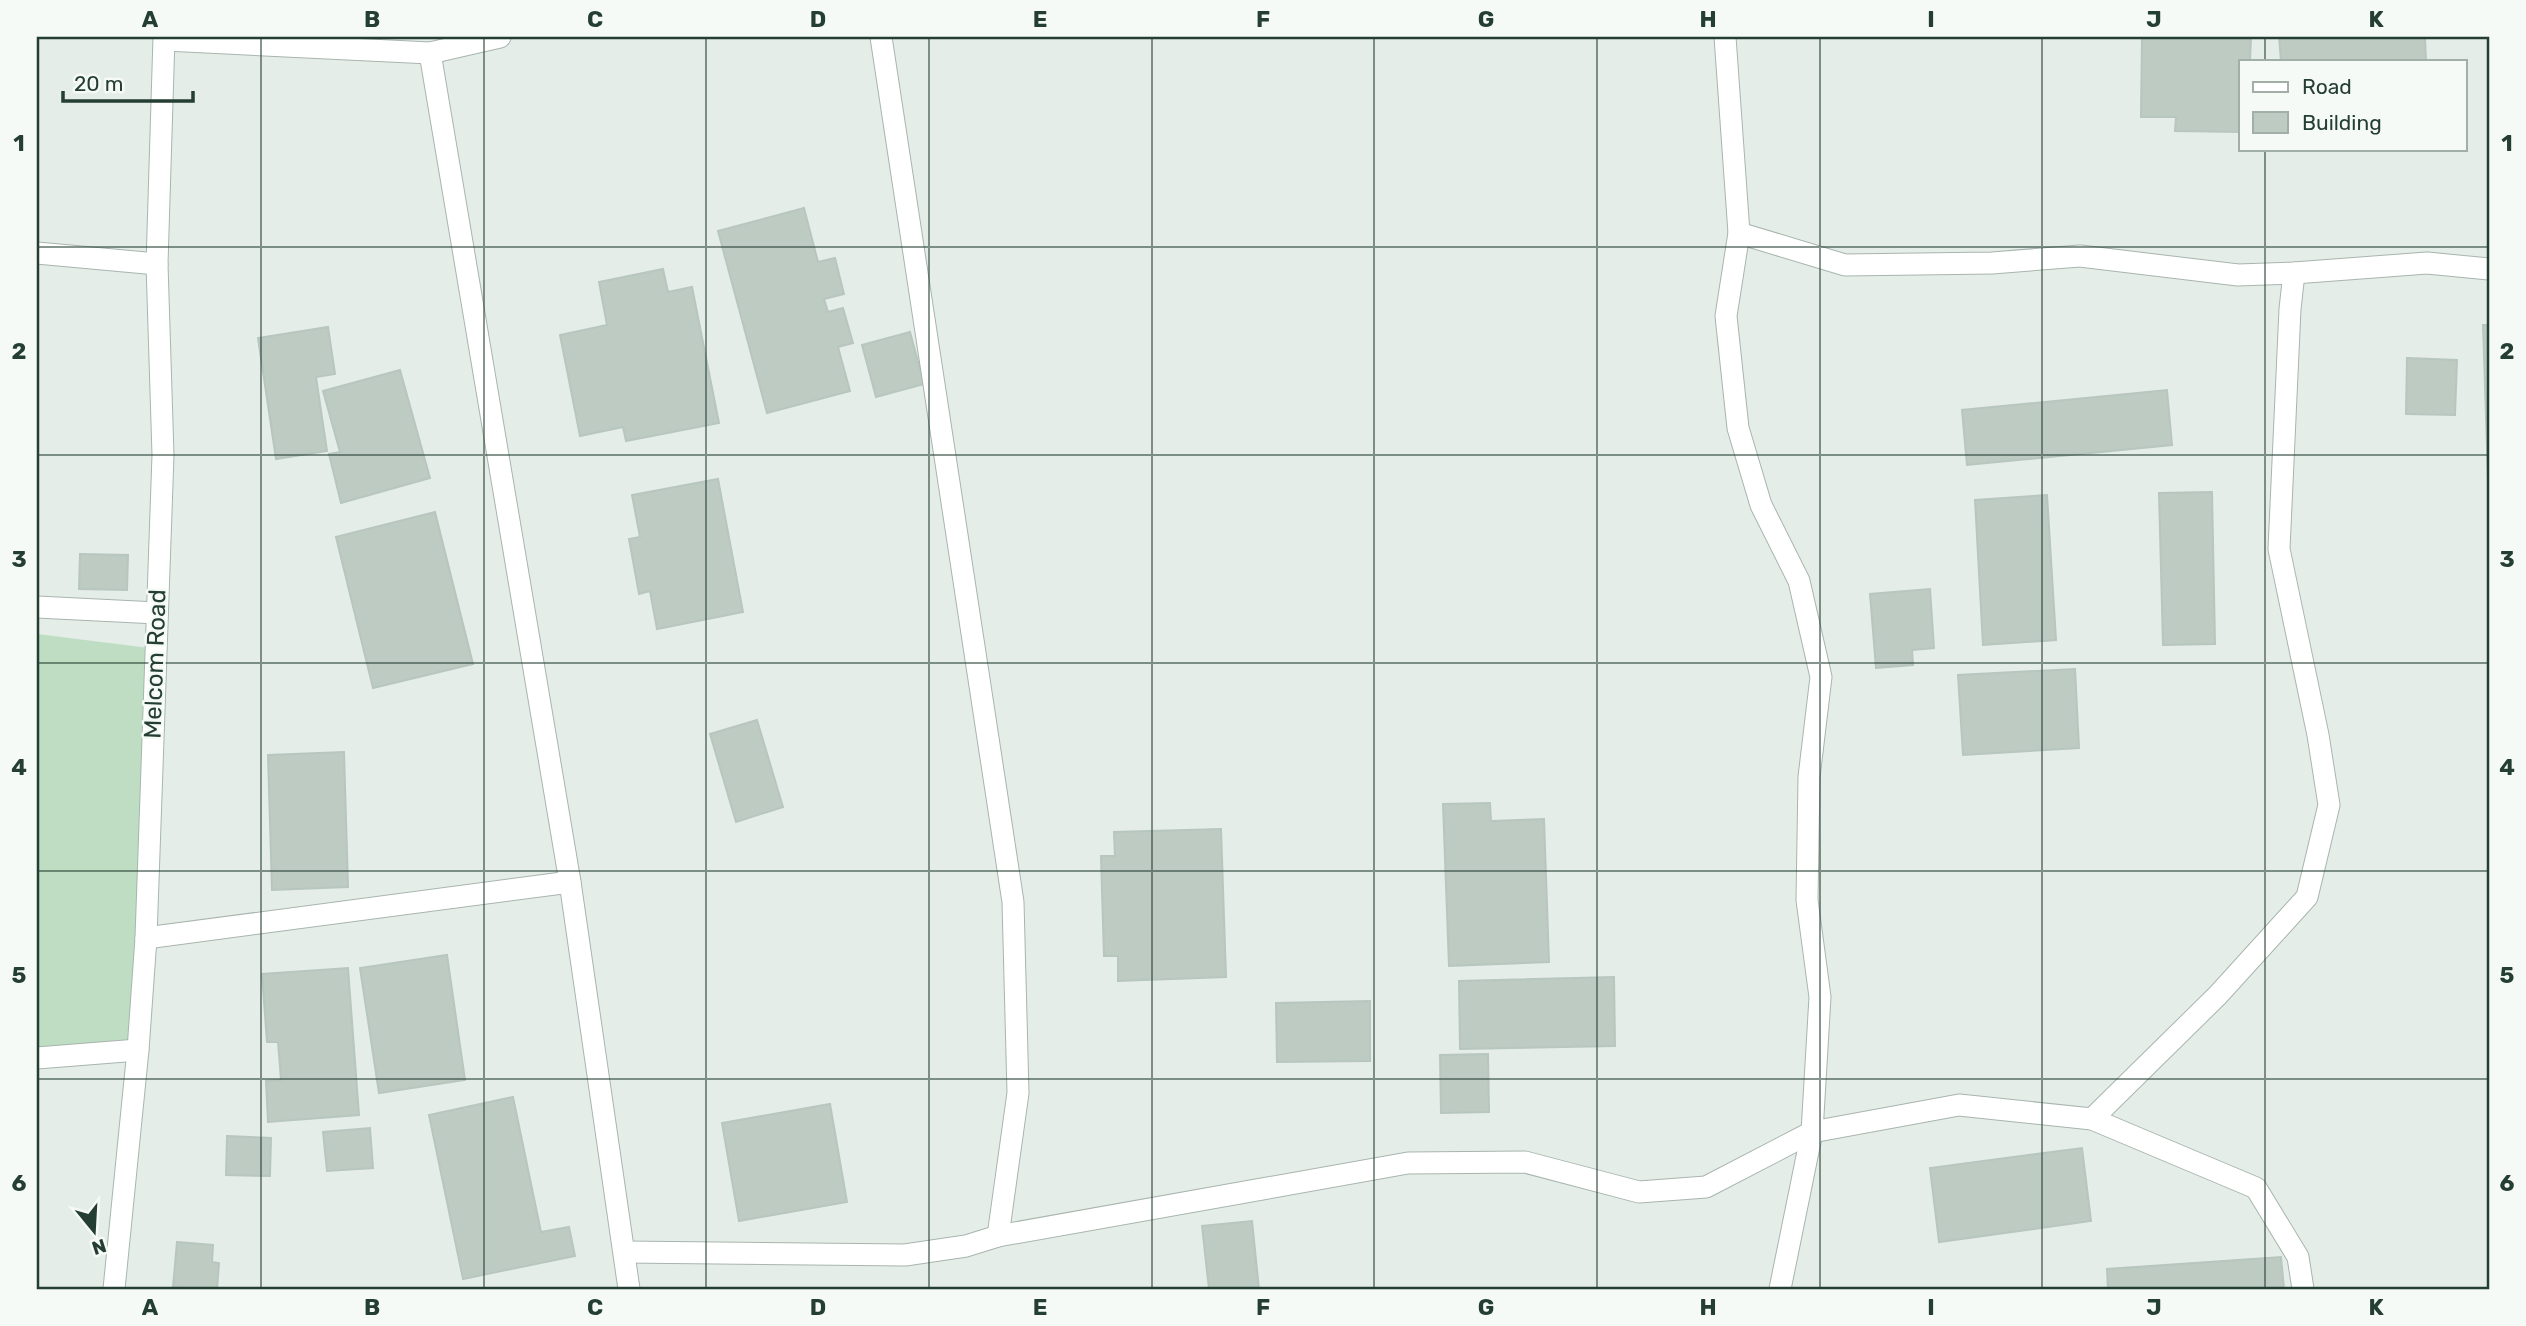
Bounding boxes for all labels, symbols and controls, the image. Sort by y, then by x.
text: A [142,5,159,33]
text: B [364,5,380,33]
text: C [587,5,603,33]
text: D [810,5,826,33]
text: E [1033,5,1047,33]
text: F [1256,5,1270,33]
text: G [1478,5,1494,33]
text: H [1699,5,1717,33]
text: I [1927,5,1935,33]
text: J [2146,5,2162,33]
text: K [2368,5,2384,33]
scale bar [63,60,192,104]
legend [2239,60,2466,150]
text: 20 m [74,71,123,96]
text: Road [2302,74,2352,99]
text: Building [2302,110,2382,135]
text: 1 [13,129,25,157]
text: 1 [2501,129,2513,157]
text: 2 [12,337,26,365]
text: 2 [2500,337,2514,365]
text: 3 [11,545,27,573]
text: 3 [2499,545,2515,573]
street label: Melcom Road [138,589,172,739]
text: 4 [11,753,27,781]
text: 4 [2499,753,2515,781]
text: 5 [12,961,27,989]
text: 5 [2500,961,2515,989]
text: 6 [12,1169,27,1197]
text: 6 [2500,1169,2515,1197]
north arrow [60,1196,130,1266]
text: N [89,1234,109,1260]
text: A [142,1293,159,1321]
text: B [364,1293,380,1321]
text: C [587,1293,603,1321]
text: D [810,1293,826,1321]
text: E [1033,1293,1047,1321]
text: F [1256,1293,1270,1321]
text: G [1478,1293,1494,1321]
text: H [1699,1293,1717,1321]
text: I [1927,1293,1935,1321]
text: J [2146,1293,2162,1321]
text: K [2368,1293,2384,1321]

